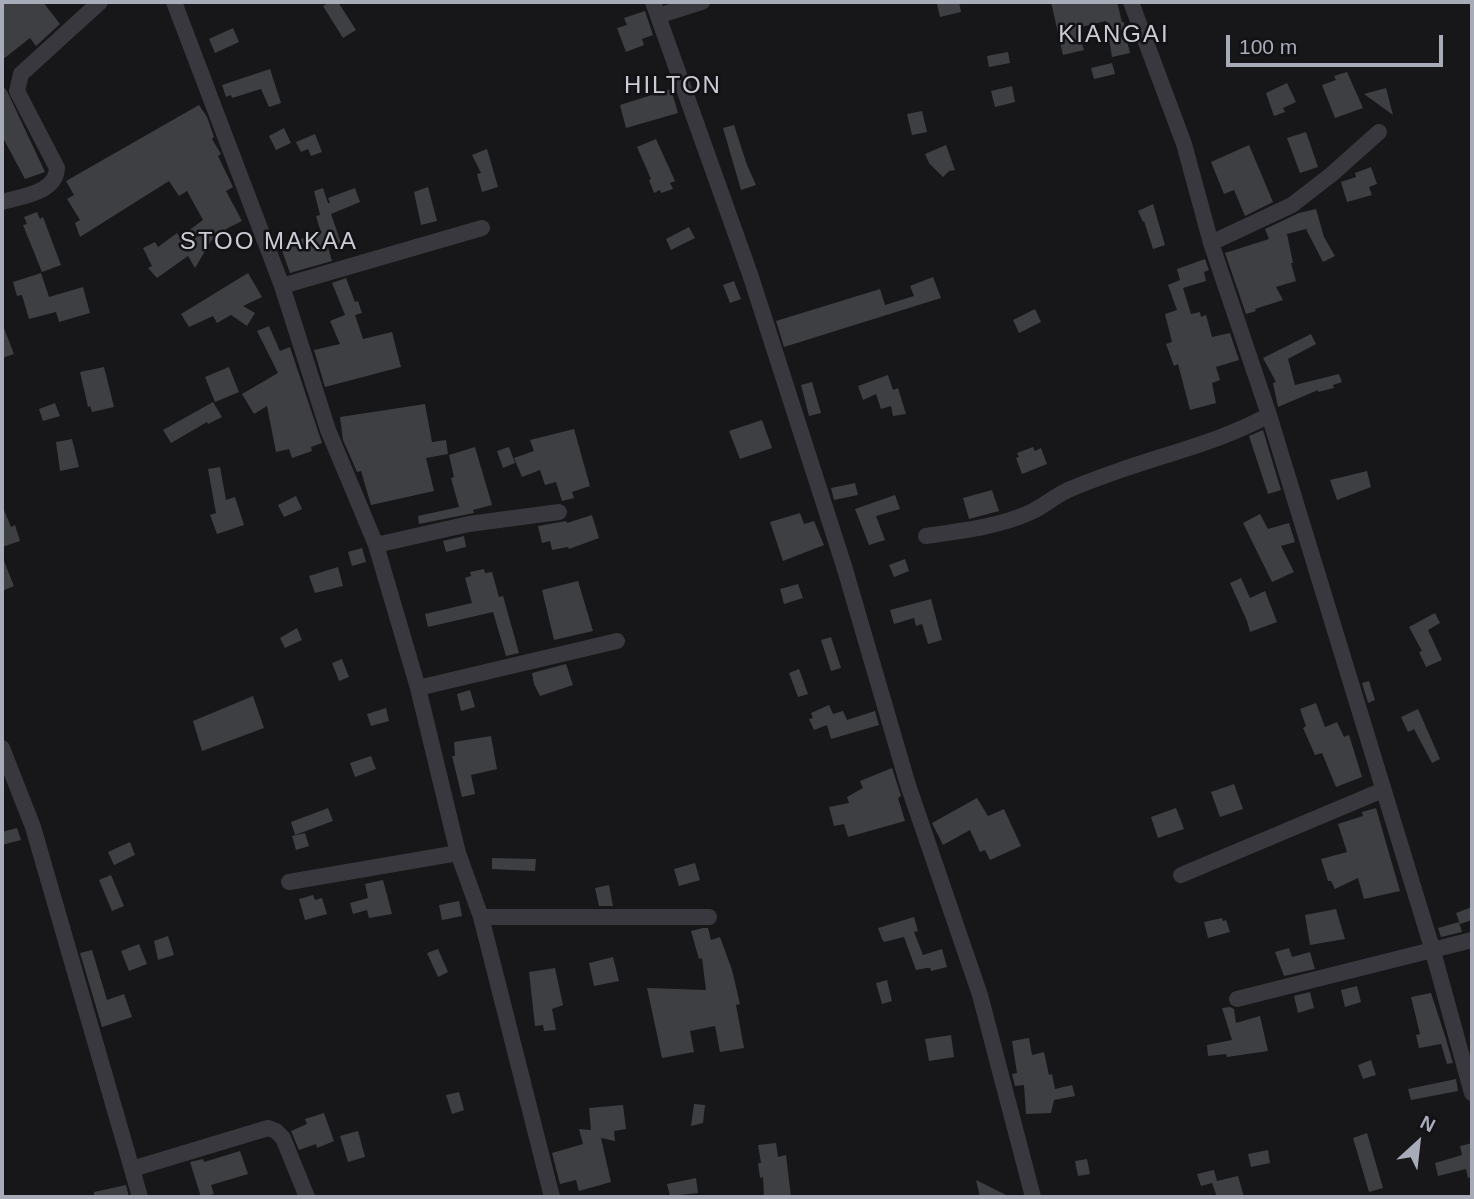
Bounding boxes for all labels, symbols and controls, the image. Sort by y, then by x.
district label: KIANGAI [1059,21,1169,49]
scale bar [1229,21,1446,65]
text: 100 m [1239,35,1297,58]
district label: HILTON [625,72,721,100]
district label: STOO MAKAA [181,228,357,256]
north arrow [1383,1108,1453,1178]
text: N [1417,1111,1439,1136]

